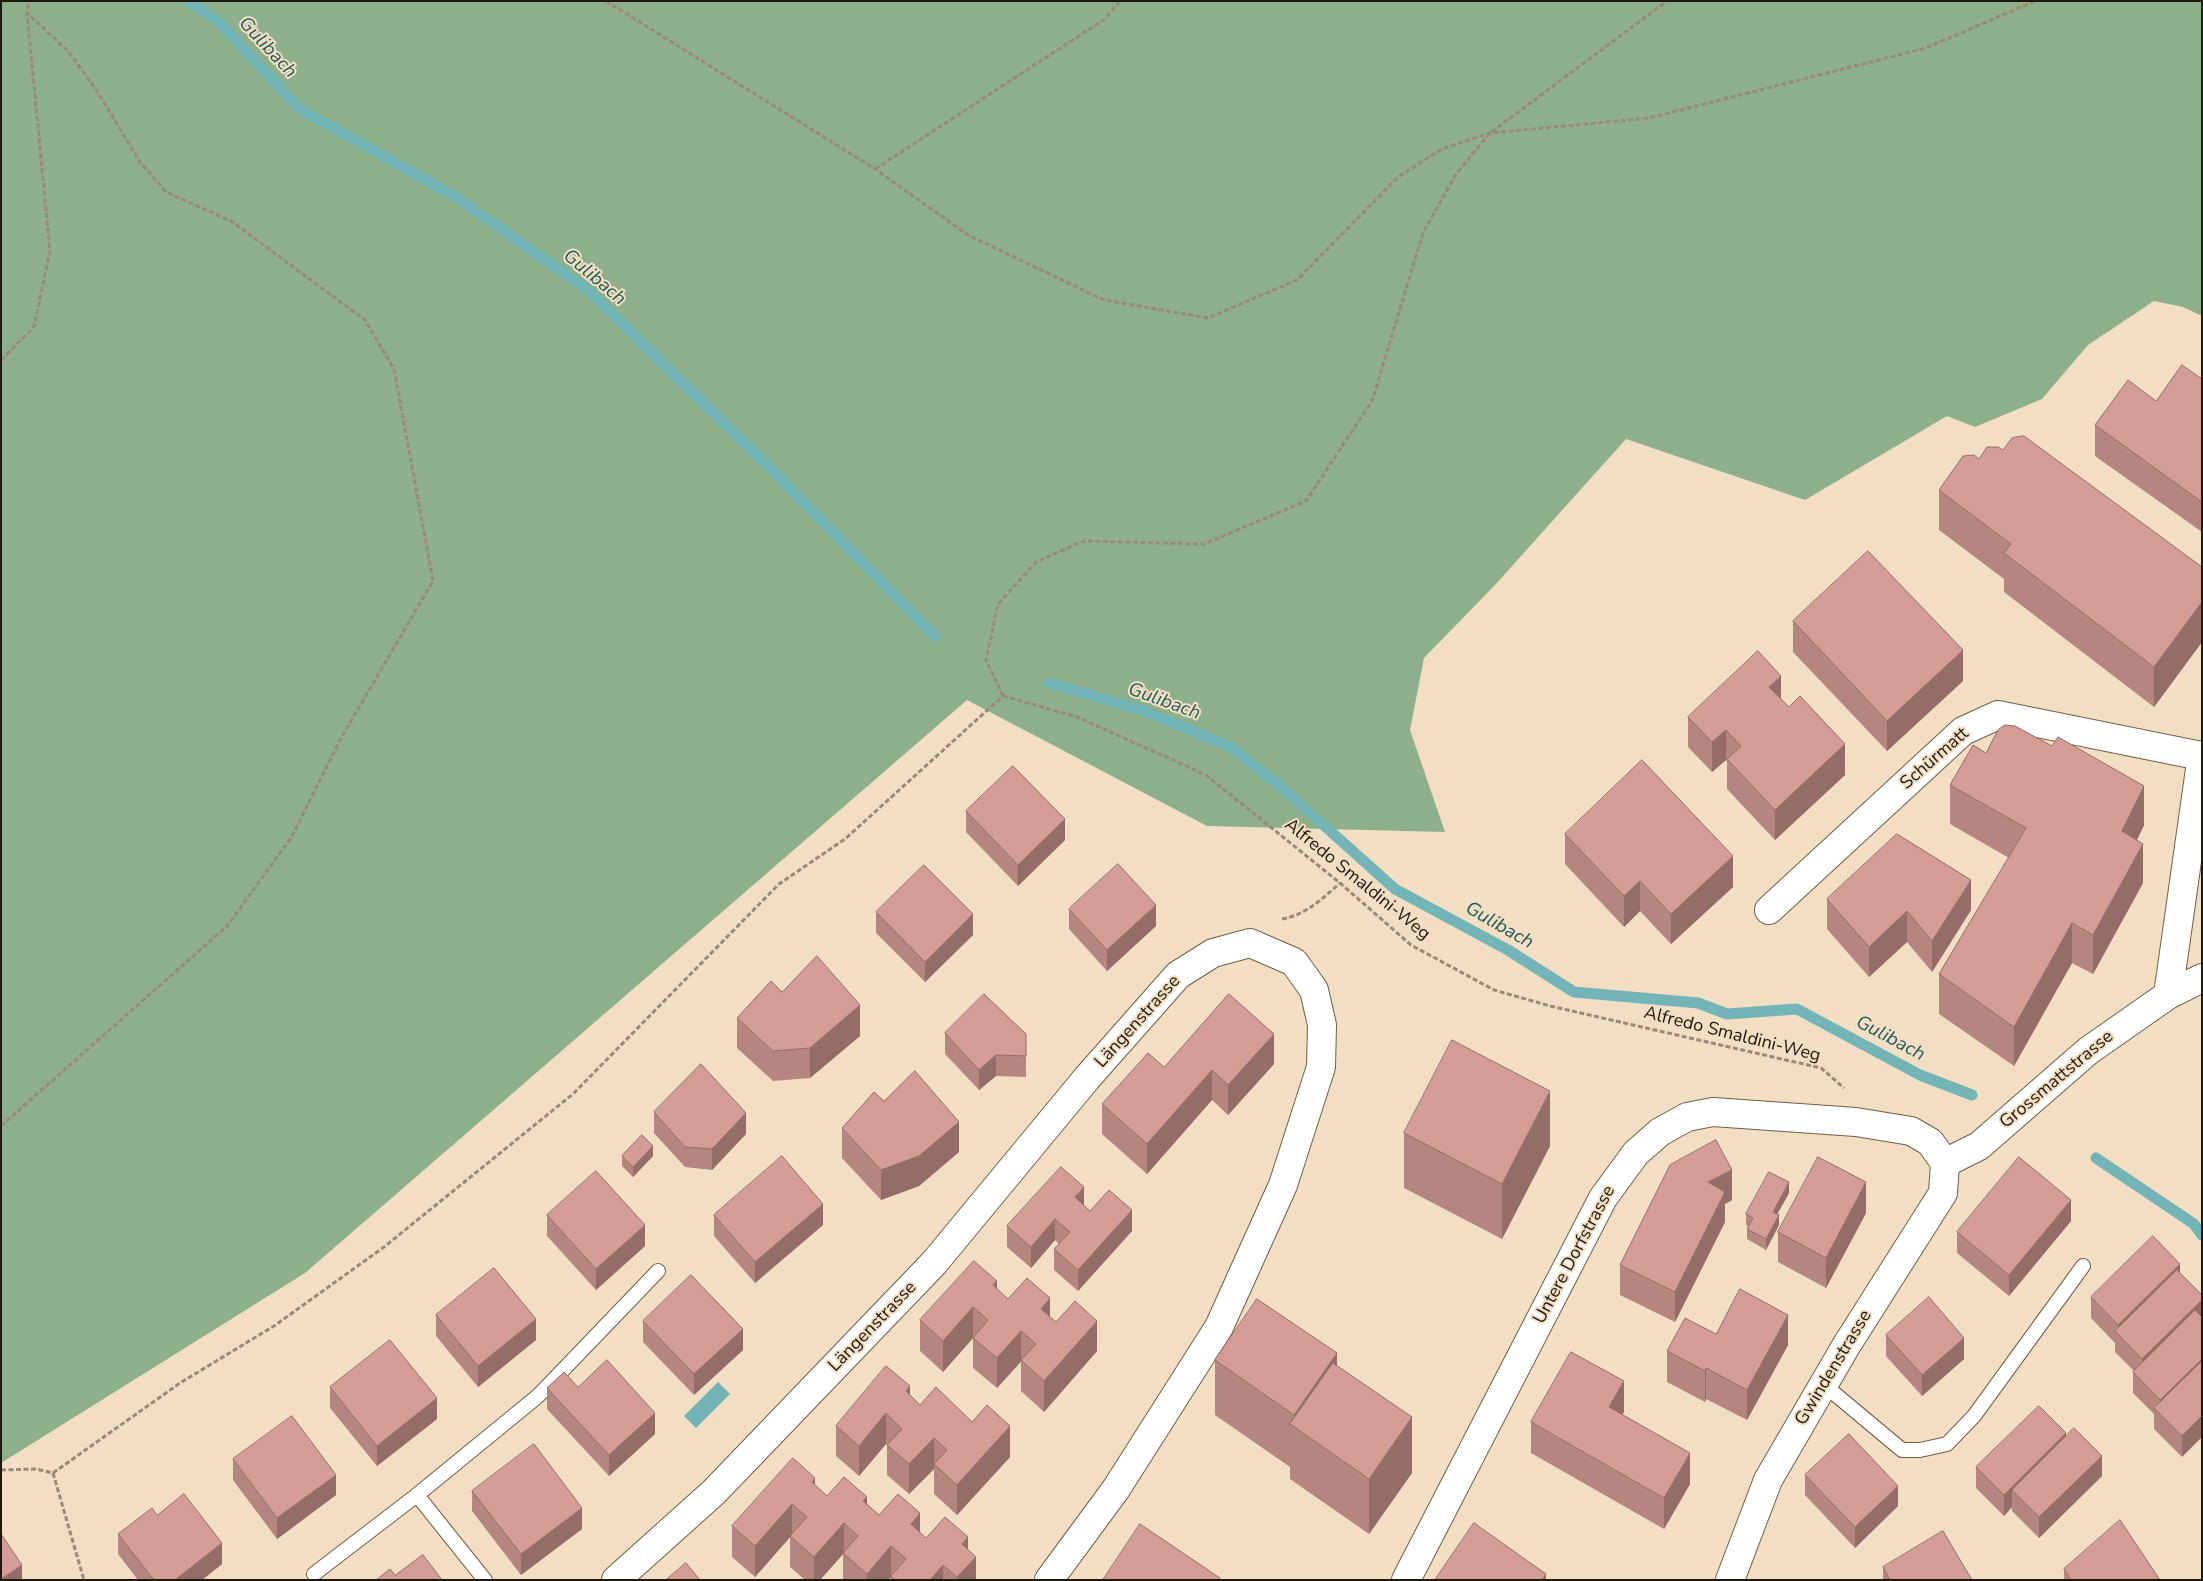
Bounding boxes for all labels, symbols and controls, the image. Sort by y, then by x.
water label: Gulibach [233,13,301,83]
water label: Gulibach [558,245,630,311]
water label: Gulibach [1125,678,1203,726]
street label: Schürmatt [1896,723,1974,795]
street label: Alfredo Smaldini-Weg [1280,815,1434,945]
water label: Gulibach [1461,897,1537,955]
street label: Längenstrasse [1091,971,1185,1073]
street label: Alfredo Smaldini-Weg [1641,1003,1823,1067]
water label: Gulibach [1851,1011,1929,1067]
street label: Grossmattstrasse [1996,1026,2118,1134]
street label: Untere Dorfstrasse [1529,1182,1621,1328]
street label: Längenstrasse [824,1277,922,1377]
street label: Gwindenstrasse [1791,1306,1877,1430]

